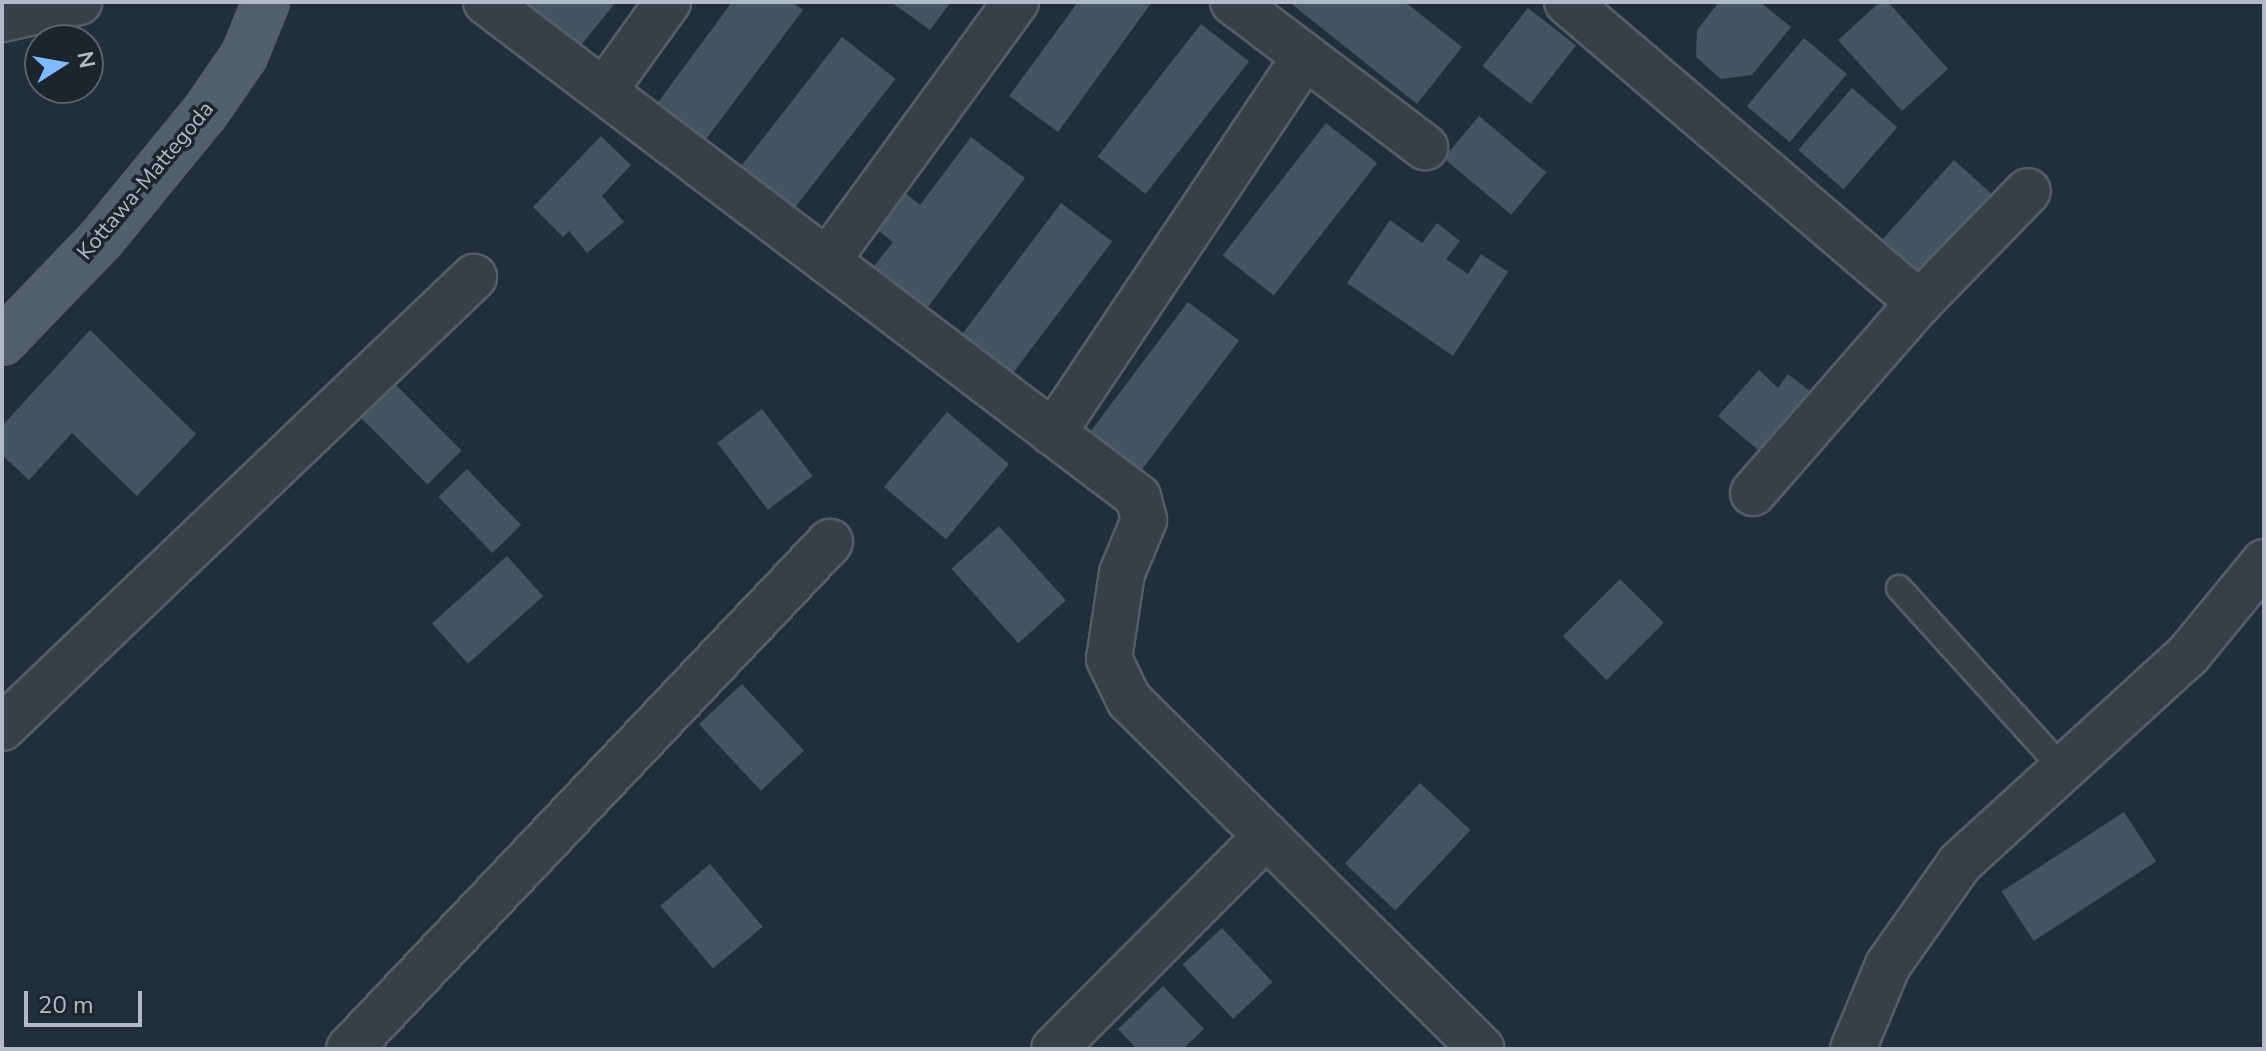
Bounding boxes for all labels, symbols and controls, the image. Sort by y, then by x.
north arrow [24,24,104,104]
text: N [69,49,102,71]
street label: Kottawa-Mattegoda [72,97,220,265]
scale bar [28,975,146,1025]
text: 20 m [38,989,94,1021]

